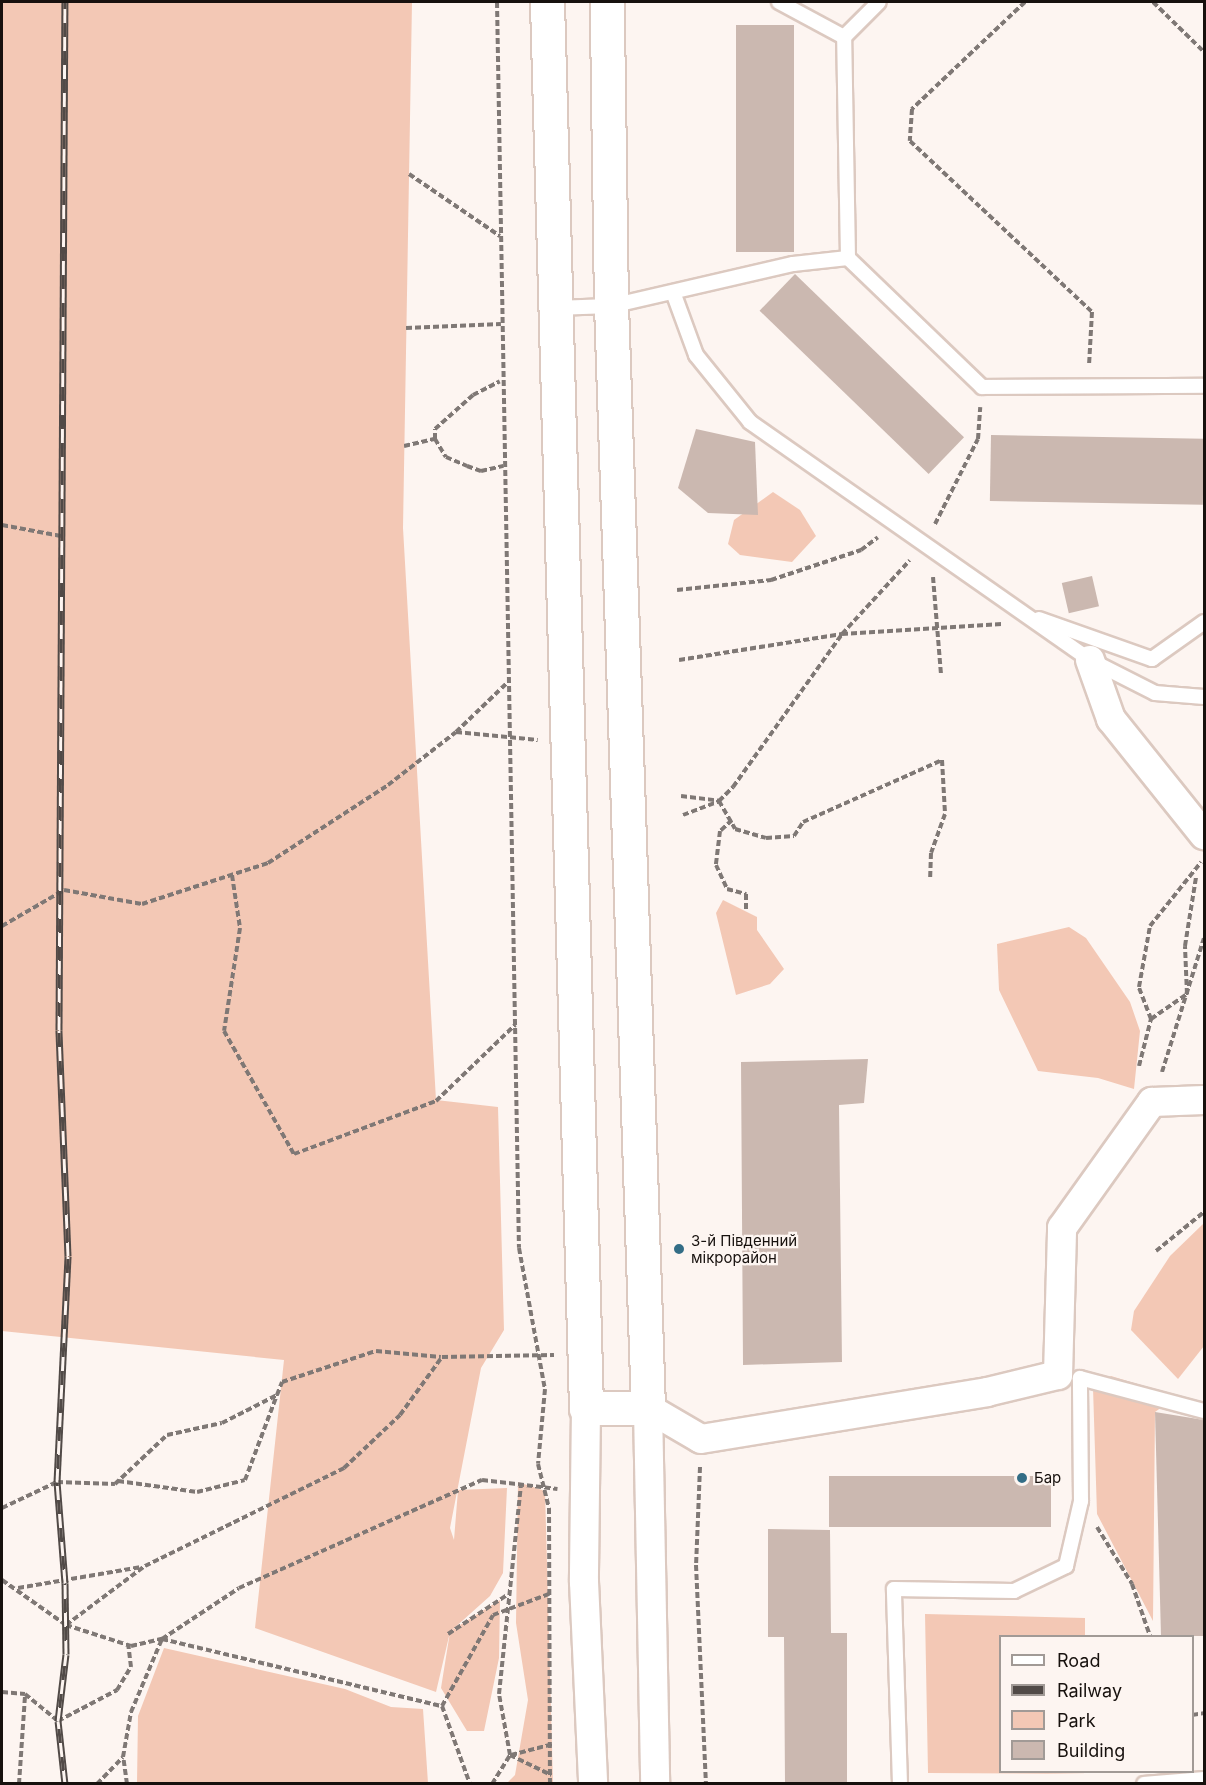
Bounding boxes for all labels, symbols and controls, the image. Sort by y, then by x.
place label: 3-й Південний мікрорайон [691,1231,797,1266]
marker: 3-й Південний мікрорайон [672,1242,686,1256]
place label: Бар [1034,1469,1061,1487]
marker: Бар [1015,1471,1029,1485]
legend [999,1635,1194,1773]
text: Road [1057,1650,1100,1671]
text: Railway [1057,1680,1122,1701]
text: Park [1057,1710,1096,1731]
text: Building [1057,1740,1125,1761]

